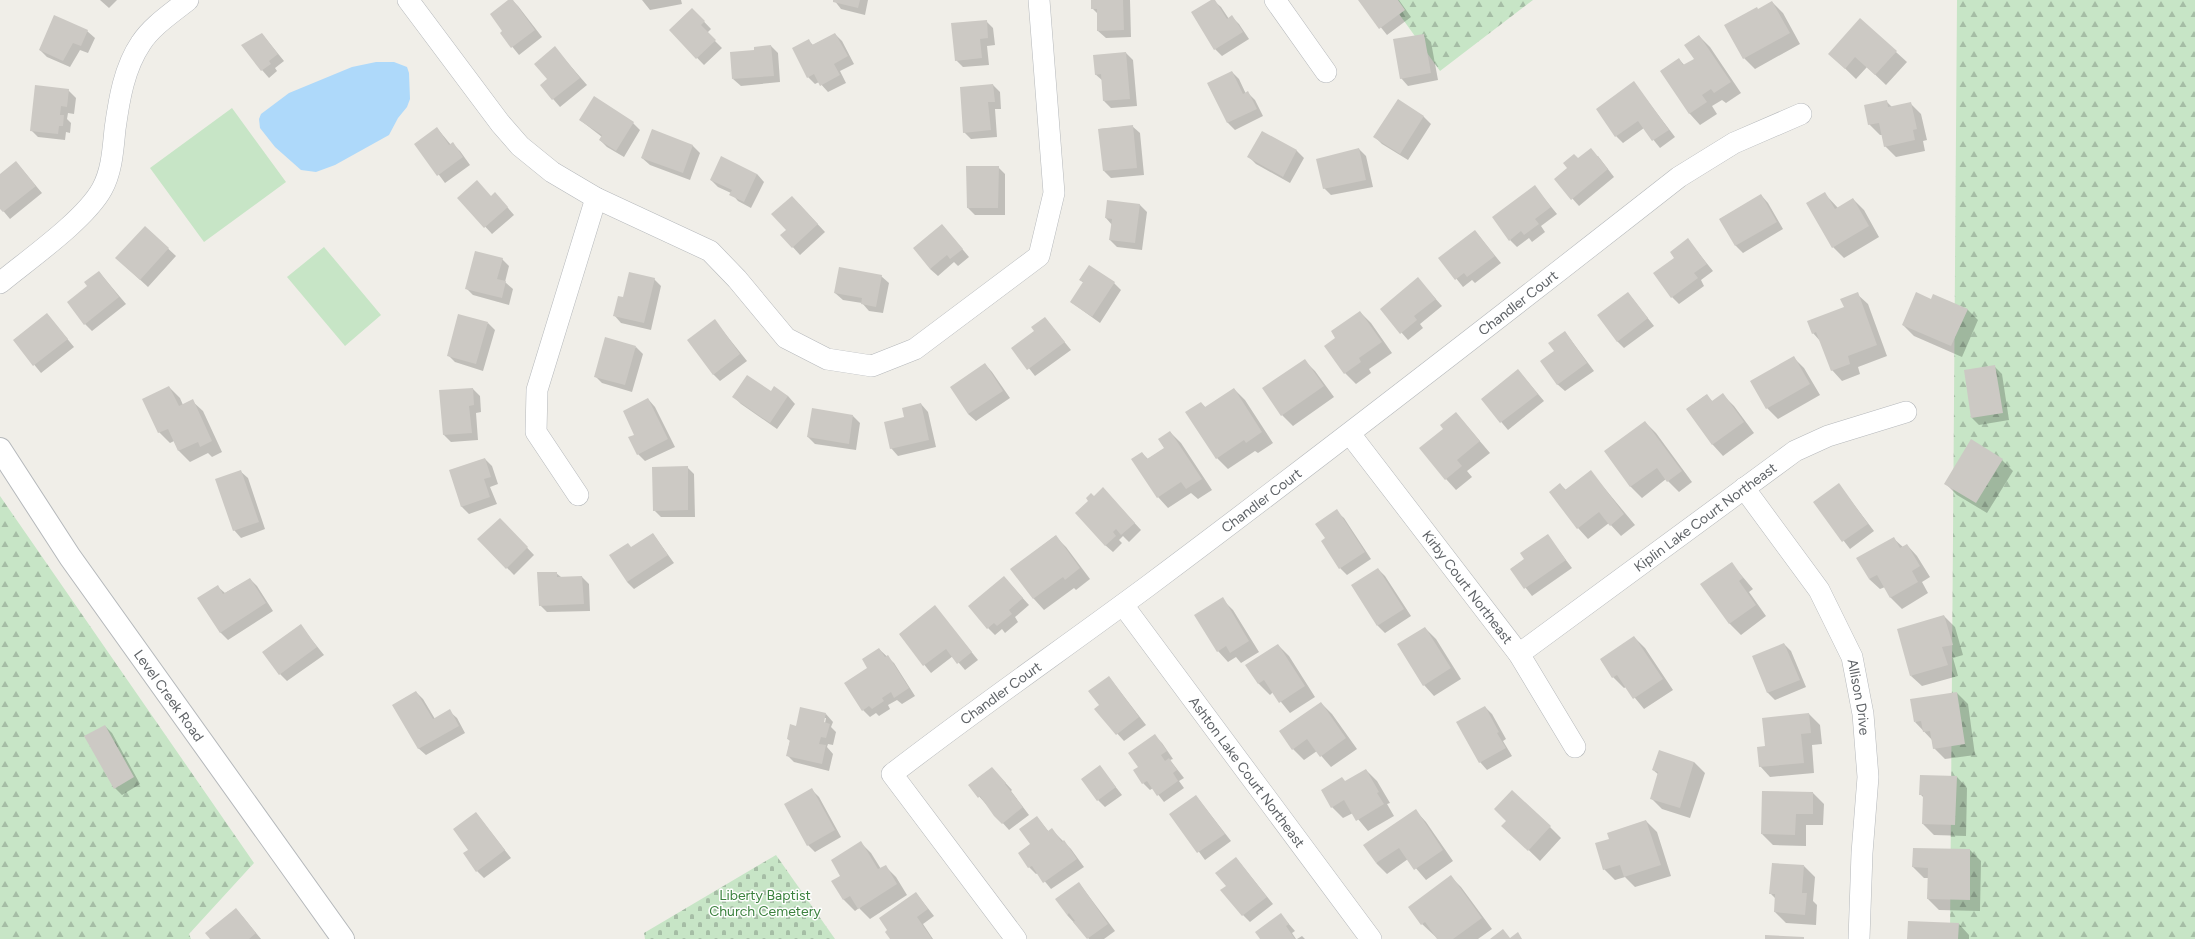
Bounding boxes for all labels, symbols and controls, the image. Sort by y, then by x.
street label: Chandler Court [1475,267,1561,339]
street label: Kiplin Lake Court Northeast [1631,459,1780,576]
street label: Chandler Court [1218,465,1305,537]
street label: Kirby Court Northeast [1418,527,1516,647]
street label: Level Creek Road [130,647,207,745]
street label: Chandler Court [957,658,1045,729]
street label: Allison Drive [1844,658,1873,736]
street label: Ashton Lake Court Northeast [1185,693,1308,851]
park label: Liberty Baptist Church Cemetery [709,887,821,920]

